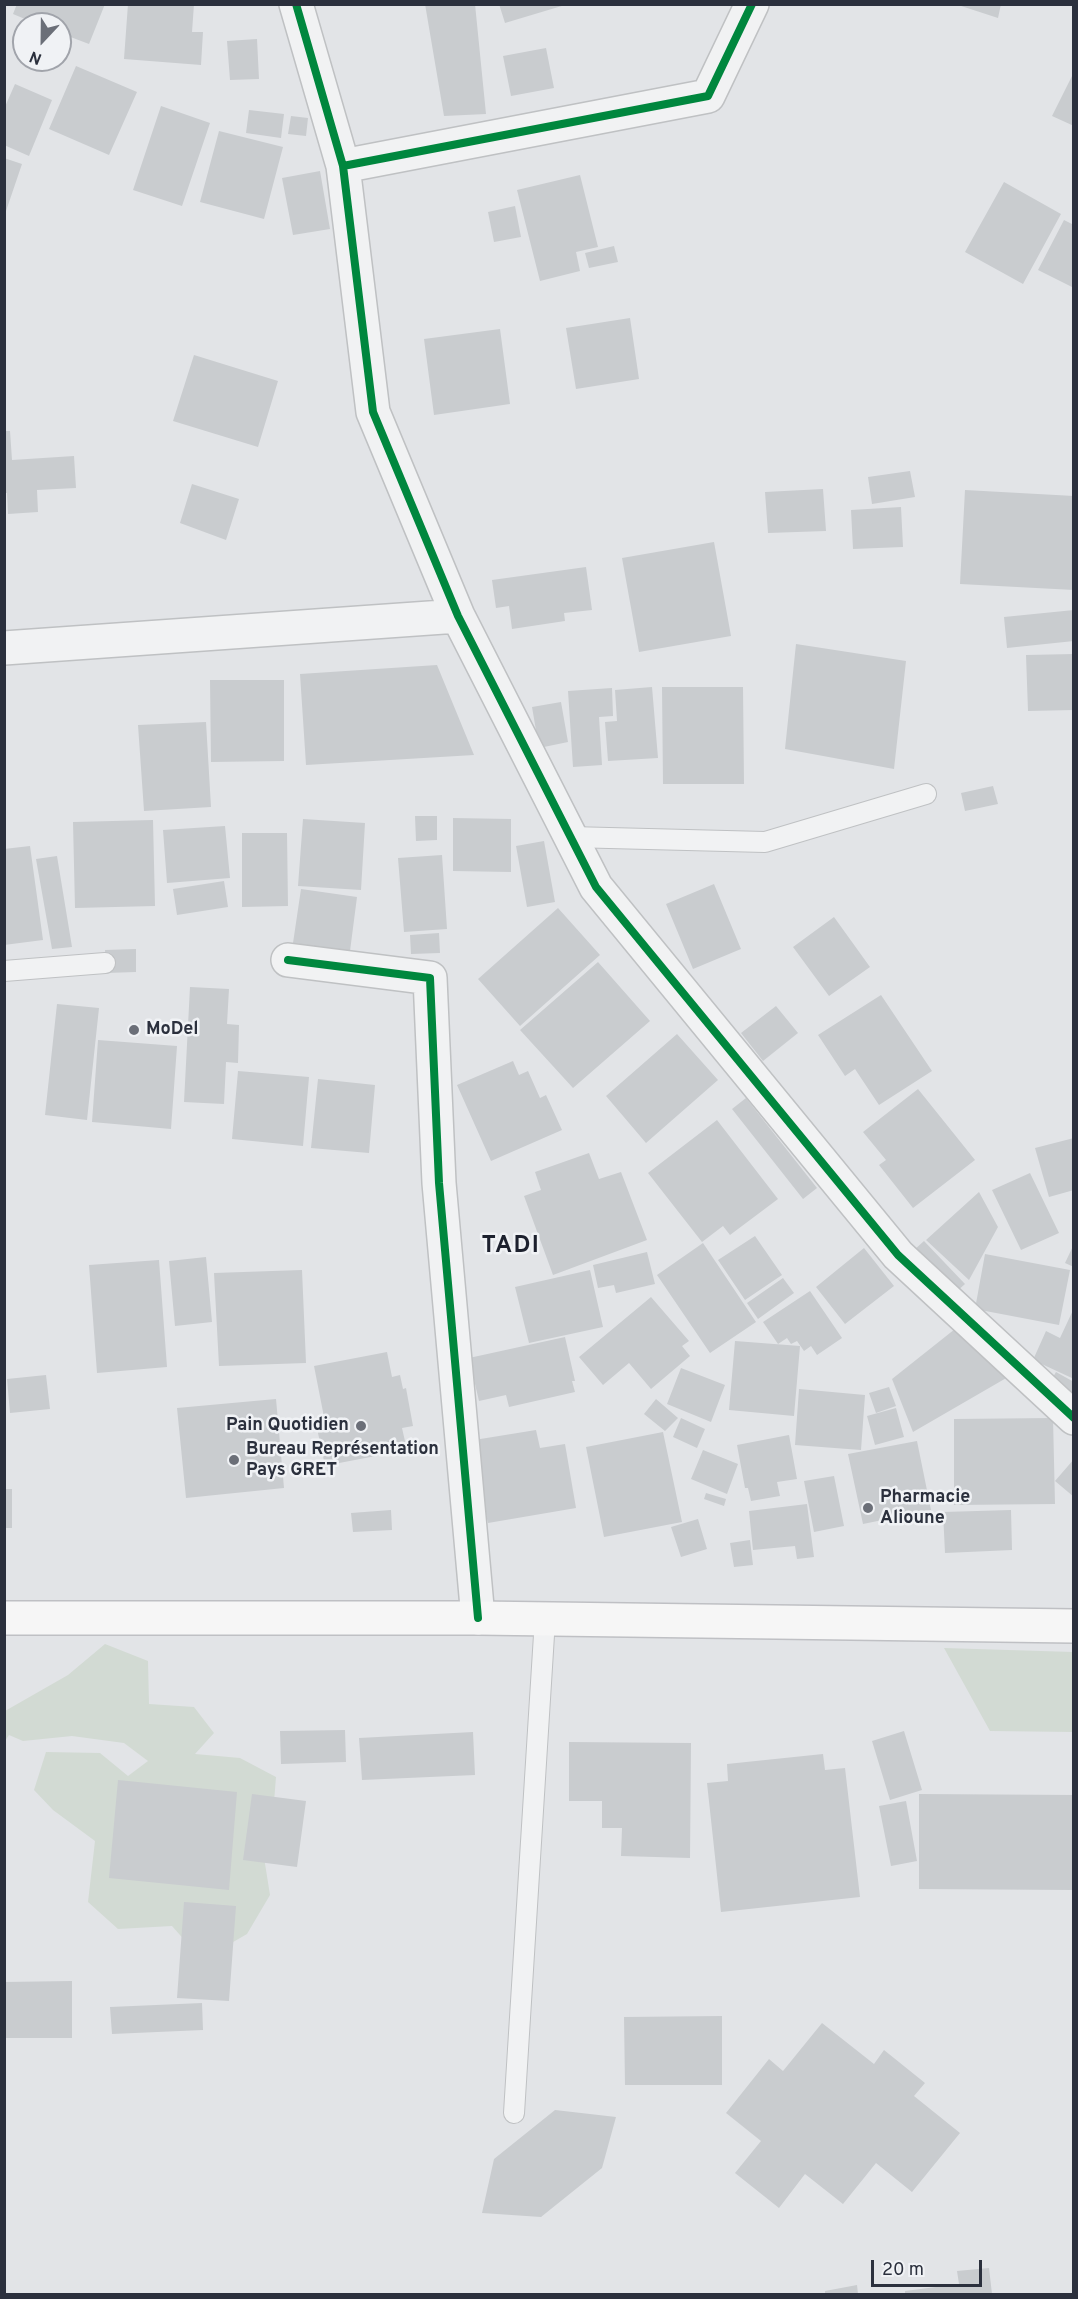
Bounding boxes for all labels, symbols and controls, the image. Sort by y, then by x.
north arrow [12,12,72,72]
text: N [27,45,45,68]
place label: MoDel [146,1019,199,1041]
marker: MoDel [127,1023,141,1037]
district label: TADI [482,1233,540,1261]
place label: Pain Quotidien [226,1415,349,1437]
marker: Pain Quotidien [354,1419,368,1433]
place label: Bureau Représentation Pays GRET [246,1439,439,1482]
marker: Bureau Représentation Pays GRET [227,1453,241,1467]
place label: Pharmacie Alioune [880,1487,970,1530]
marker: Pharmacie Alioune [861,1501,875,1515]
scale bar [874,2248,985,2286]
text: 20 m [882,2259,924,2282]

